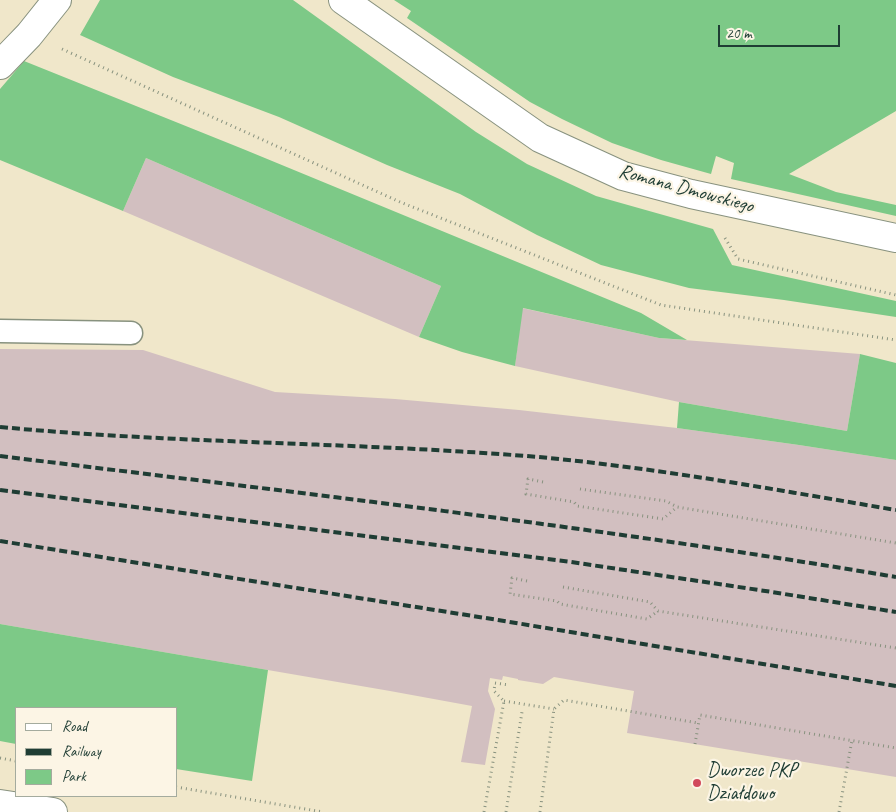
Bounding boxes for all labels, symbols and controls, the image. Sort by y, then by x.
scale bar [721,15,844,47]
text: 20 m [726,24,752,43]
street label: Romana Dmowskiego [616,160,756,218]
legend [15,707,178,797]
text: Road [62,717,87,736]
text: Railway [62,742,101,761]
place label: Dworzec PKP Działdowo [707,759,797,806]
text: Park [62,767,86,786]
marker: Dworzec PKP Działdowo [691,777,703,789]

